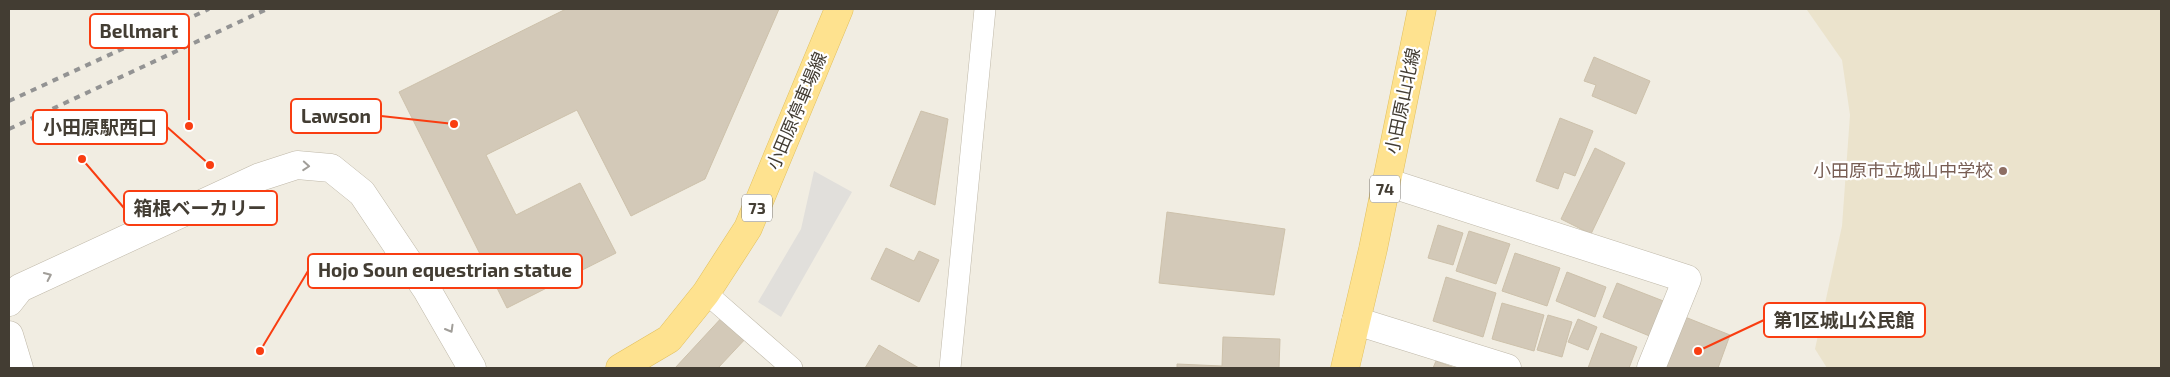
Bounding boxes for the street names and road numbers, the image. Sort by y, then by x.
street label: 小田原山北線 [1380,46,1424,156]
street label: 小田原停車場線 [761,48,831,173]
road number: 74 [1370,175,1400,202]
road number: 73 [742,194,772,222]

